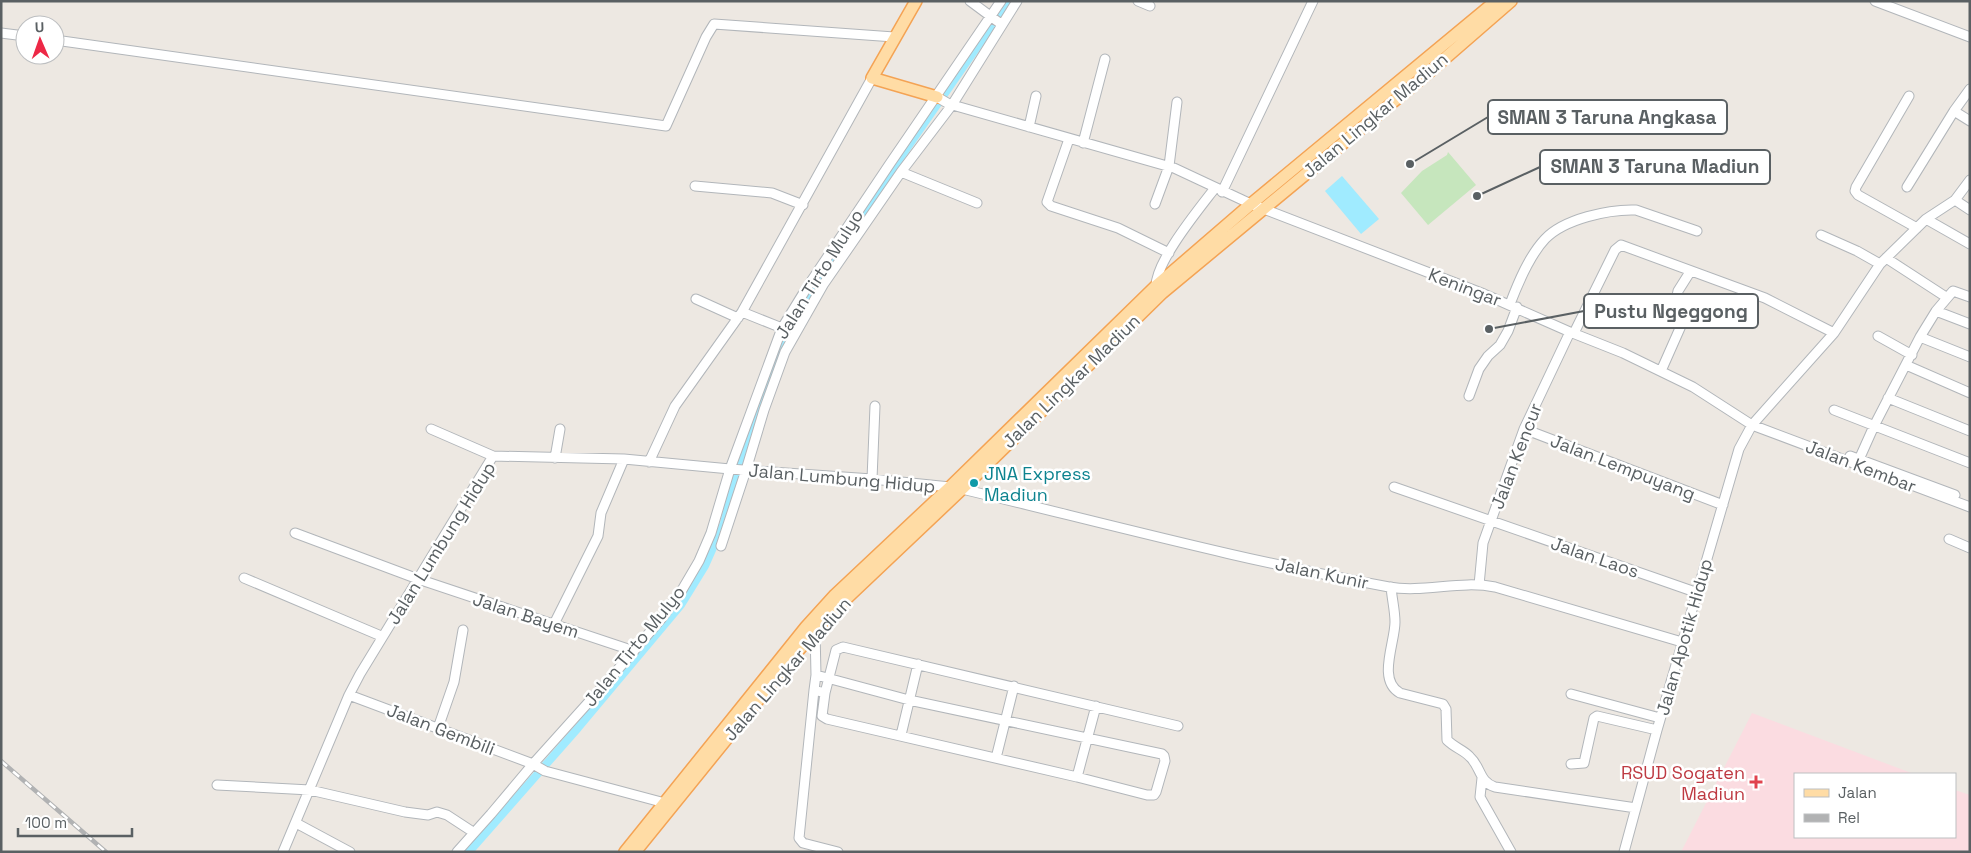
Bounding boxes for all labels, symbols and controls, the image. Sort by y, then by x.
north arrow [15,15,65,65]
text: U [35,18,45,36]
street label: Jalan Lingkar Madiun [1298,47,1452,183]
callout: SMAN 3 Taruna Angkasa [1488,100,1727,134]
text: SMAN 3 Taruna Angkasa [1498,105,1716,130]
callout: SMAN 3 Taruna Madiun [1540,150,1770,184]
text: SMAN 3 Taruna Madiun [1550,154,1760,179]
street label: Jalan Tirto Mulyo [770,205,868,343]
street label: Keningar [1425,263,1505,312]
callout: Pustu Ngeggong [1584,294,1758,328]
text: Pustu Ngeggong [1594,299,1748,324]
street label: Jalan Lingkar Madiun [997,309,1145,453]
street label: Jalan Kencur [1485,399,1547,512]
street label: Jalan Lempuyang [1547,429,1699,505]
street label: Jalan Kembar [1803,434,1920,498]
street label: Jalan Lumbung Hidup [382,457,500,629]
street label: Jalan Lumbung Hidup [748,458,936,498]
place label: JNA Express Madiun [984,462,1091,506]
marker: JNA Express Madiun [968,477,980,489]
street label: Jalan Laos [1548,531,1642,583]
street label: Jalan Kunir [1273,552,1371,594]
street label: Jalan Apotik Hidup [1651,556,1717,718]
street label: Jalan Tirto Mulyo [578,581,690,711]
street label: Jalan Bayem [470,587,582,643]
street label: Jalan Lingkar Madiun [718,592,856,746]
street label: Jalan Gembili [384,698,498,760]
place label: RSUD Sogaten Madiun [1621,761,1745,805]
legend [1794,773,1956,838]
marker: RSUD Sogaten Madiun [1749,775,1763,789]
text: Jalan [1838,783,1877,802]
scale bar [18,806,131,838]
text: Rel [1838,808,1860,827]
text: 100 m [25,813,67,832]

